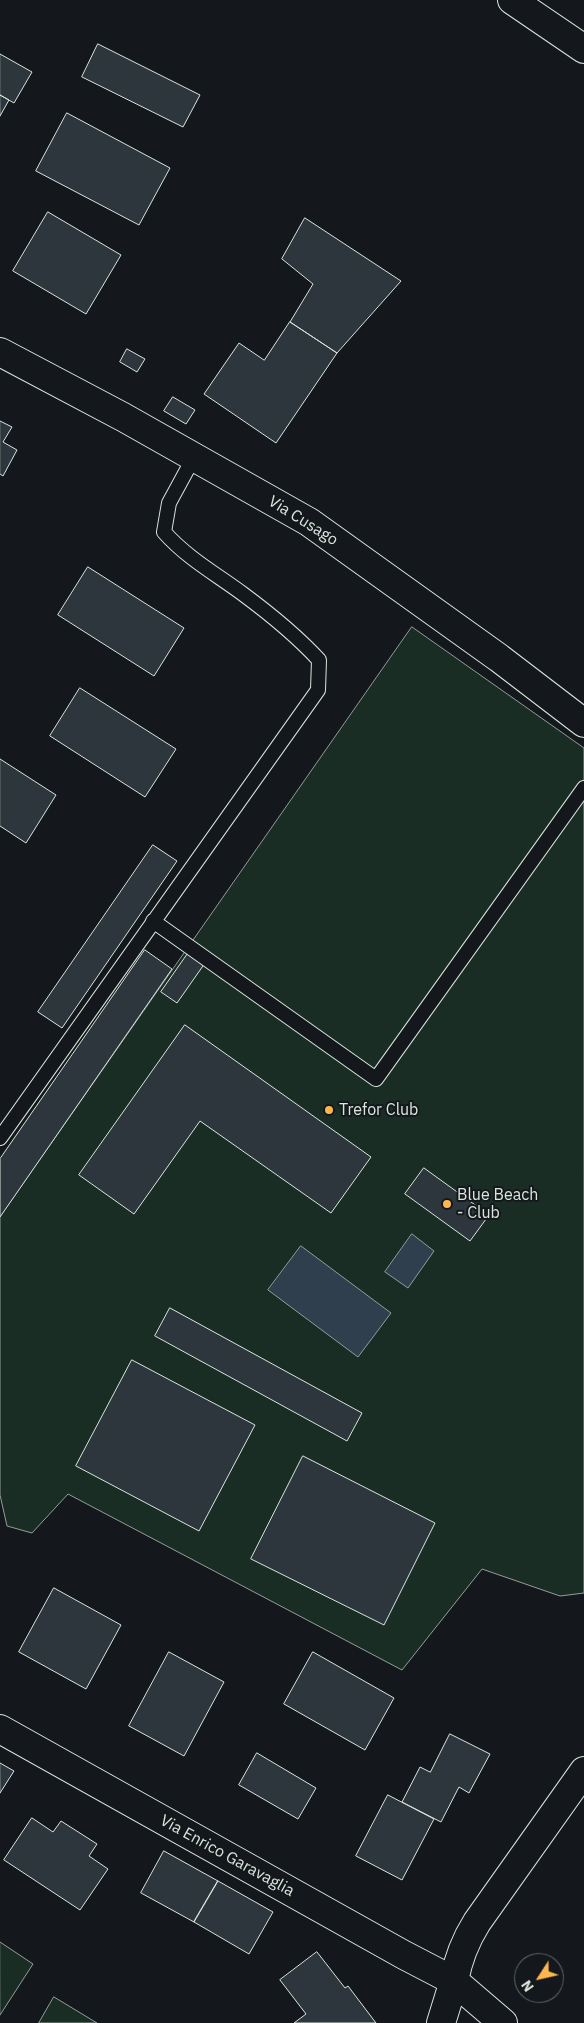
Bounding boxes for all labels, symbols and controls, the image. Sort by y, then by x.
street label: Via Cusago [265,492,341,550]
place label: Trefor Club [339,1100,418,1120]
marker: Trefor Club [323,1104,335,1116]
place label: Blue Beach - Club [457,1185,538,1223]
marker: Blue Beach - Club [441,1198,453,1210]
street label: Via Enrico Garavaglia [157,1811,297,1901]
north arrow [514,1953,564,2003]
text: N [517,1977,538,1995]

